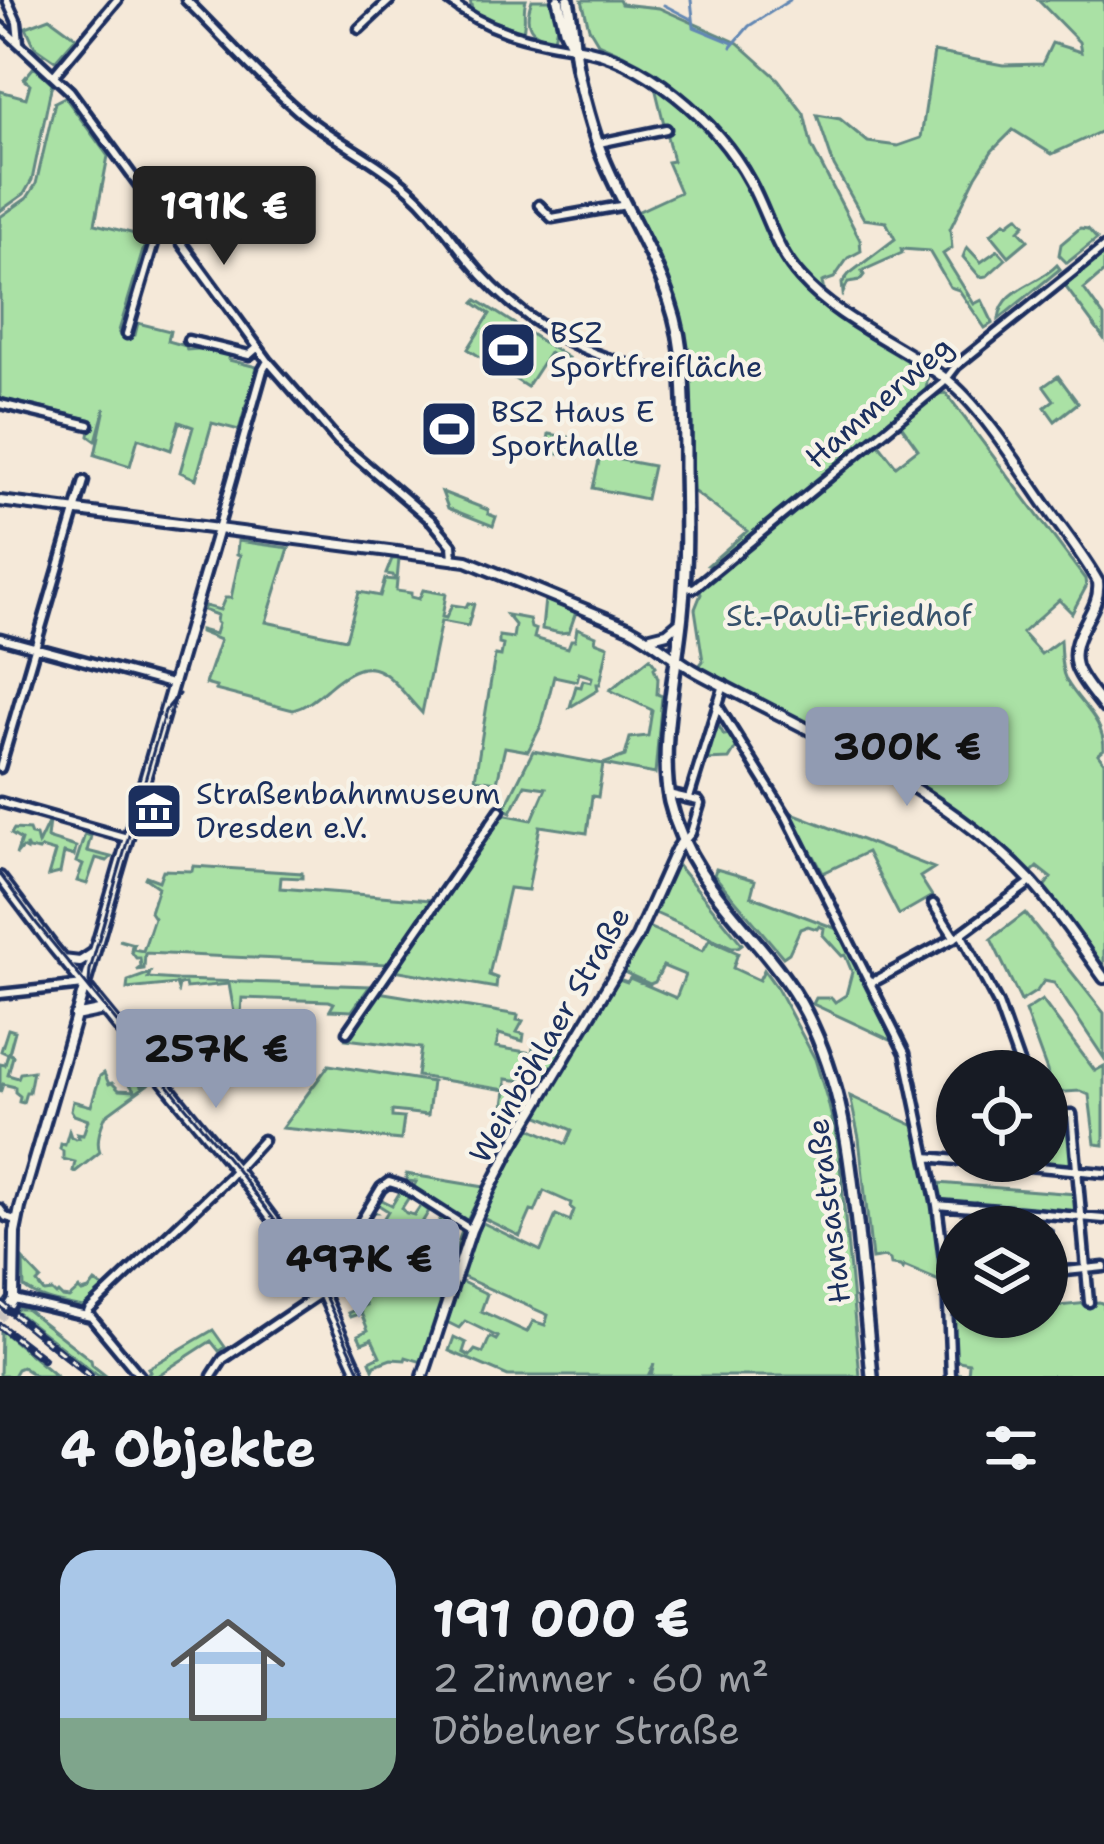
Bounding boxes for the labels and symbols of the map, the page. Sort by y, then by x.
pin: 191K € [126,166,322,268]
place label: BSZ Sportfreifläche [550,312,763,387]
sports icon: BSZ Sportfreifläche [477,319,539,381]
street label: Hammerweg [796,326,961,477]
place label: BSZ Haus E Sporthalle [491,391,655,466]
sports icon: BSZ Haus E Sporthalle [418,398,480,460]
park label: St.-Pauli-Friedhof [726,595,973,636]
pin: 300K € [809,707,1005,809]
place label: Straßenbahnmuseum Dresden e.V. [196,773,500,848]
museum icon: Straßenbahnmuseum Dresden e.V. [123,780,185,842]
street label: Weinböhlaer Straße [459,899,640,1170]
pin: 257K € [118,1009,314,1111]
street label: Hansastraße [797,1116,860,1306]
pin: 497K € [261,1219,457,1321]

